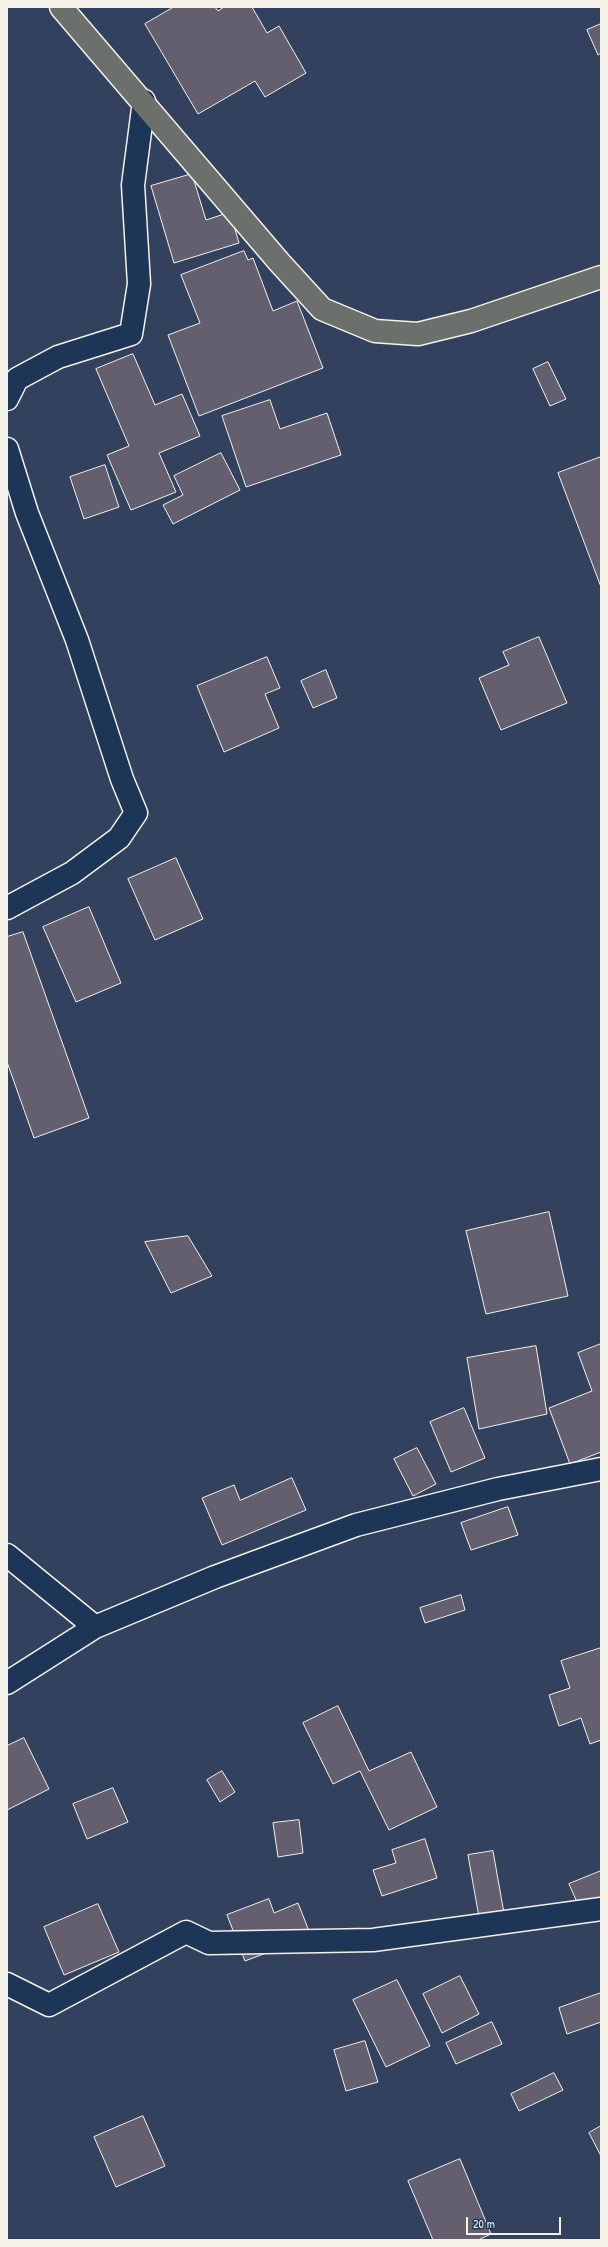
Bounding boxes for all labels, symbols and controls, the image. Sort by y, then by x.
scale bar [468,2209,563,2235]
text: 20 m [473,2215,495,2232]

